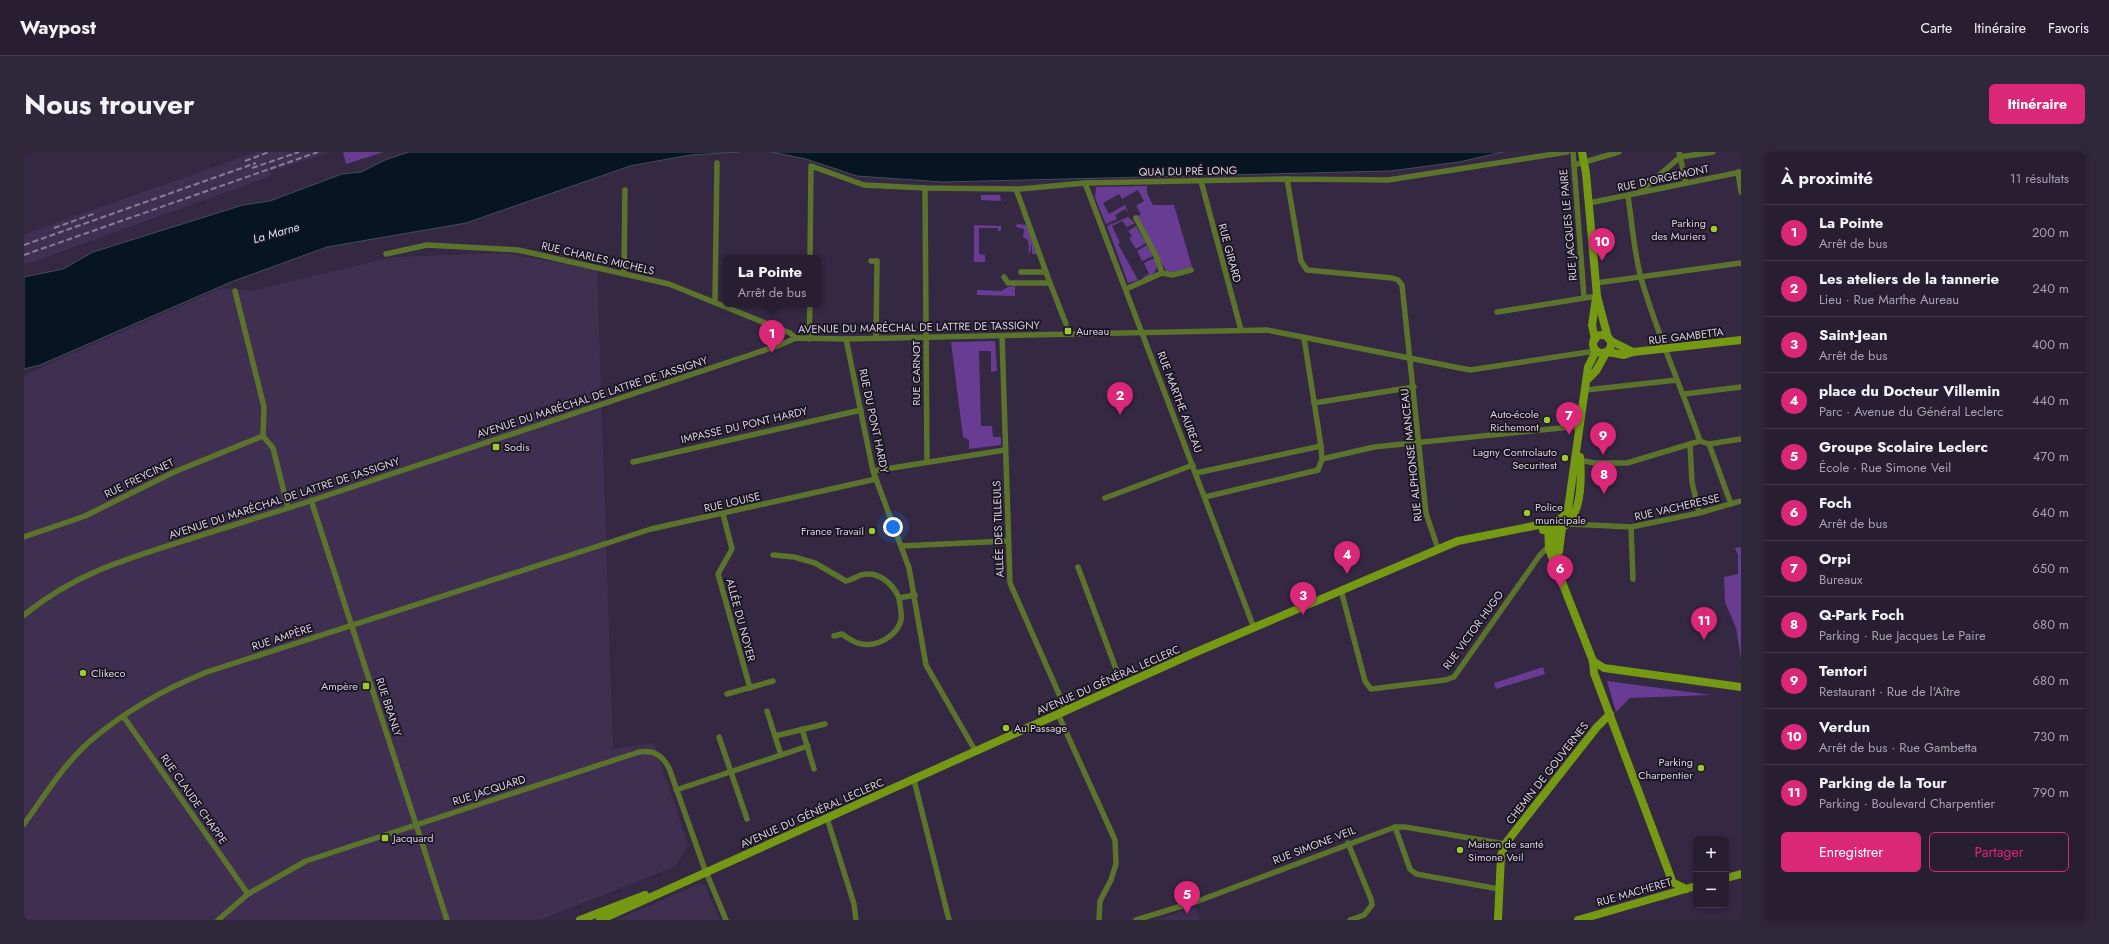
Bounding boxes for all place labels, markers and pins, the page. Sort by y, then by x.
place label: Parking des Muriers [1651,215,1707,244]
marker: Parking des Muriers [1709,224,1719,234]
pin: 10 [1589,228,1615,261]
pin: 1 [759,320,785,353]
place label: Aureau [1076,323,1109,339]
marker: Aureau [1063,326,1073,336]
pin: 2 [1107,382,1133,415]
pin: 7 [1556,402,1582,435]
place label: Auto-école Richemont [1490,406,1539,435]
marker: Auto-école Richemont [1542,415,1552,425]
pin: 9 [1590,422,1616,455]
place label: Sodis [504,439,530,455]
marker: Sodis [491,442,501,452]
place label: Lagny Controlauto Securitest [1473,444,1557,473]
marker: Lagny Controlauto Securitest [1560,453,1570,463]
pin: 8 [1591,461,1617,494]
place label: Police municipale [1535,499,1586,528]
marker: Police municipale [1522,508,1532,518]
place label: France Travail [801,523,864,539]
marker: France Travail [867,526,877,536]
pin: 4 [1334,541,1360,574]
pin: 6 [1547,555,1573,588]
pin: 3 [1290,582,1316,615]
pin: 11 [1691,607,1717,640]
place label: Clikeco [91,665,126,681]
marker: Clikeco [78,668,88,678]
place label: Ampère [321,678,358,694]
marker: Ampère [361,681,371,691]
place label: Au Passage [1014,720,1068,736]
marker: Au Passage [1001,723,1011,733]
place label: Parking Charpentier [1638,754,1693,783]
marker: Parking Charpentier [1696,763,1706,773]
place label: Jacquard [391,830,434,846]
marker: Jacquard [380,833,390,843]
place label: Maison de santé Simone Veil [1468,836,1544,865]
marker: Maison de santé Simone Veil [1455,845,1465,855]
pin: 5 [1174,881,1200,914]

